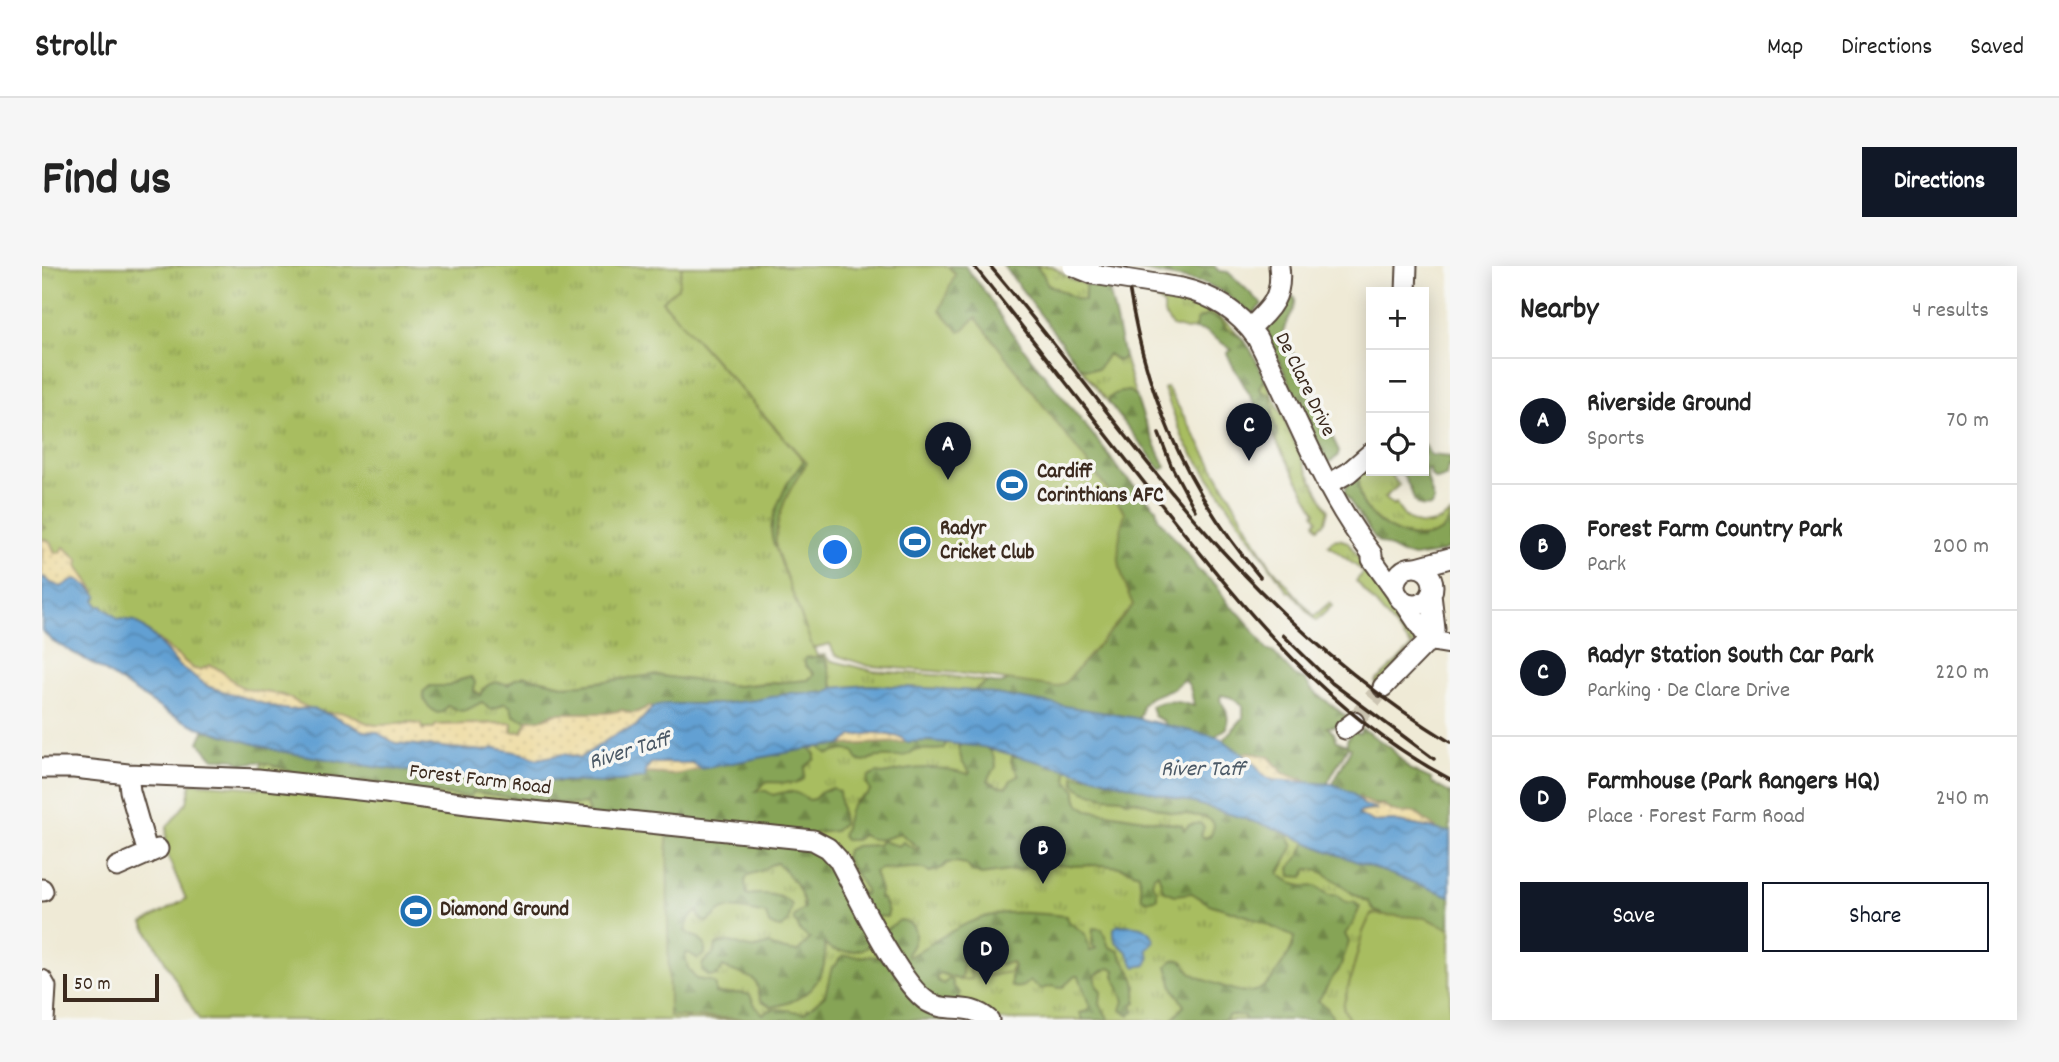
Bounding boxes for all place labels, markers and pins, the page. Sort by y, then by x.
pin: C [1226,403,1272,461]
pin: A [925,422,971,480]
place label: Cardiff Corinthians AFC [1037,458,1164,512]
sports icon: Cardiff Corinthians AFC [993,466,1031,504]
place label: Radyr Cricket Club [940,515,1034,569]
sports icon: Radyr Cricket Club [896,523,934,561]
pin: B [1020,826,1066,884]
sports icon: Diamond Ground [397,892,435,930]
place label: Diamond Ground [440,896,569,926]
pin: D [963,927,1009,985]

